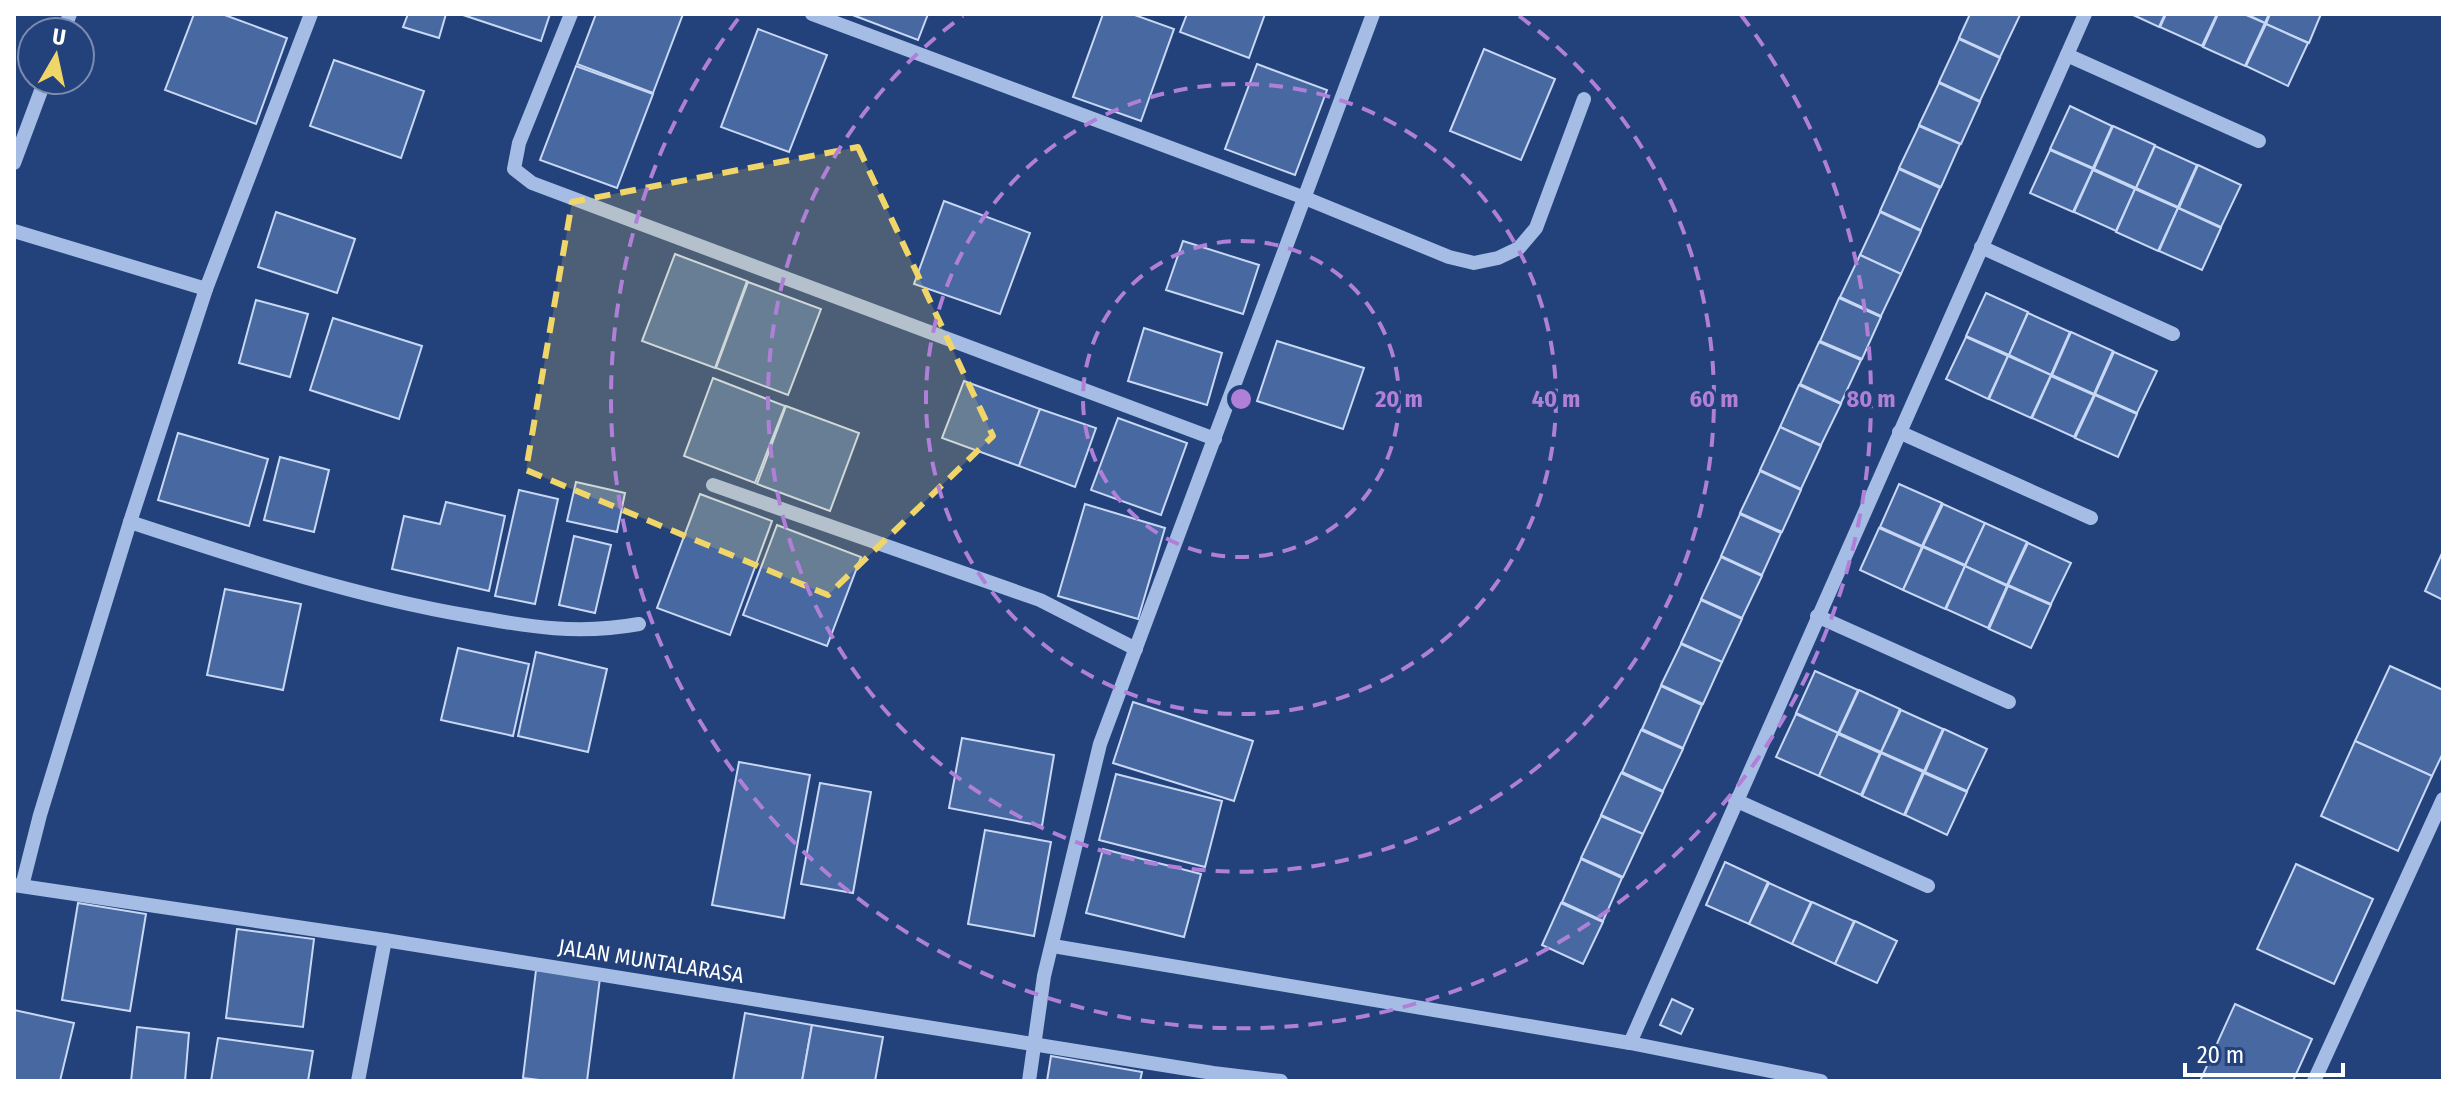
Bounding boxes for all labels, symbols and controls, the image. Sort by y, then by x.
north arrow [16,16,96,96]
text: U [51,22,68,51]
centre of rings [1227,385,1255,413]
text: 20 m [1374,385,1423,413]
text: 40 m [1532,385,1580,413]
text: 60 m [1690,385,1738,413]
text: 80 m [1846,385,1896,413]
street label: JALAN MUNTALARASA [556,933,746,989]
scale bar [2185,1027,2343,1077]
text: 20 m [2197,1041,2244,1069]

